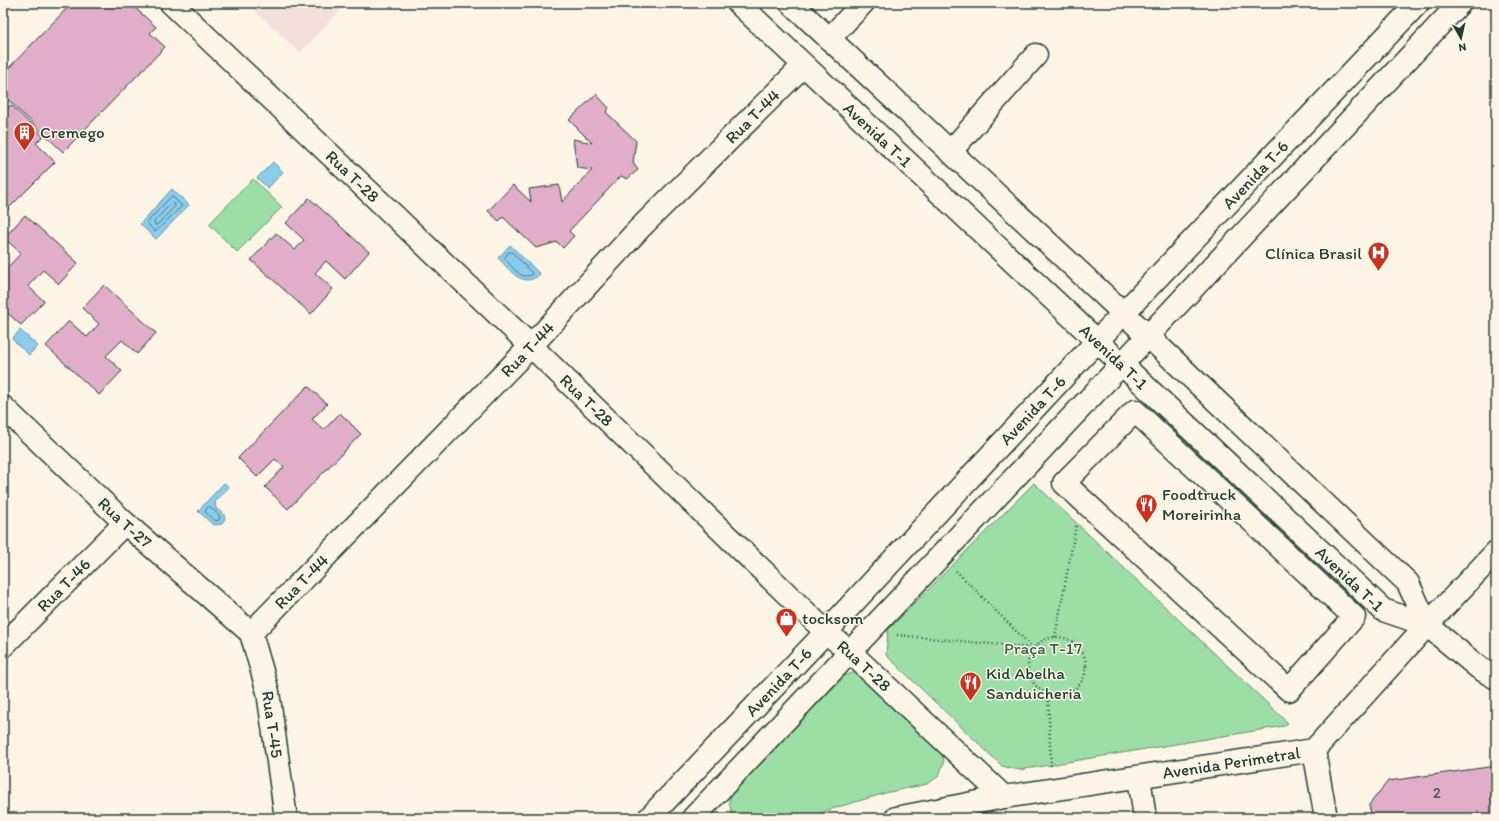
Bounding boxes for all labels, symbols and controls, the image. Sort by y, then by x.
north arrow [1441,18,1481,58]
text: N [1458,40,1467,54]
street label: Rua T-44 [721,85,784,148]
street label: Avenida T-1 [840,98,916,171]
building icon: Cremego [11,119,37,152]
place label: Cremego [40,122,105,142]
street label: Avenida T-6 [1218,136,1292,213]
street label: Rua T-28 [322,146,384,206]
hospital icon: Clínica Brasil [1365,240,1391,273]
place label: Clínica Brasil [1265,243,1362,263]
street label: Rua T-44 [496,318,558,381]
street label: Avenida T-1 [1076,320,1152,394]
street label: Rua T-28 [556,370,618,430]
street label: Avenida T-6 [996,371,1070,449]
place label: Foodtruck Moreirinha [1162,484,1241,524]
restaurant icon: Foodtruck Moreirinha [1133,491,1159,524]
street label: Rua T-27 [94,493,156,552]
street label: Avenida T-1 [1311,542,1388,616]
street label: Rua T-44 [270,550,332,613]
street label: Rua T-46 [33,554,94,616]
shop icon: tocksom [773,605,799,638]
place label: tocksom [802,608,864,628]
street label: Rua T-28 [833,636,895,696]
park label: Praça T-17 [1004,638,1083,658]
street label: Avenida T-6 [741,643,816,720]
place label: Kid Abelha Sanduicheria [986,663,1082,703]
restaurant icon: Kid Abelha Sanduicheria [958,670,984,703]
street label: Rua T-45 [258,689,287,759]
street label: Avenida Perimetral [1161,742,1302,783]
house number: 2 [1433,784,1441,802]

